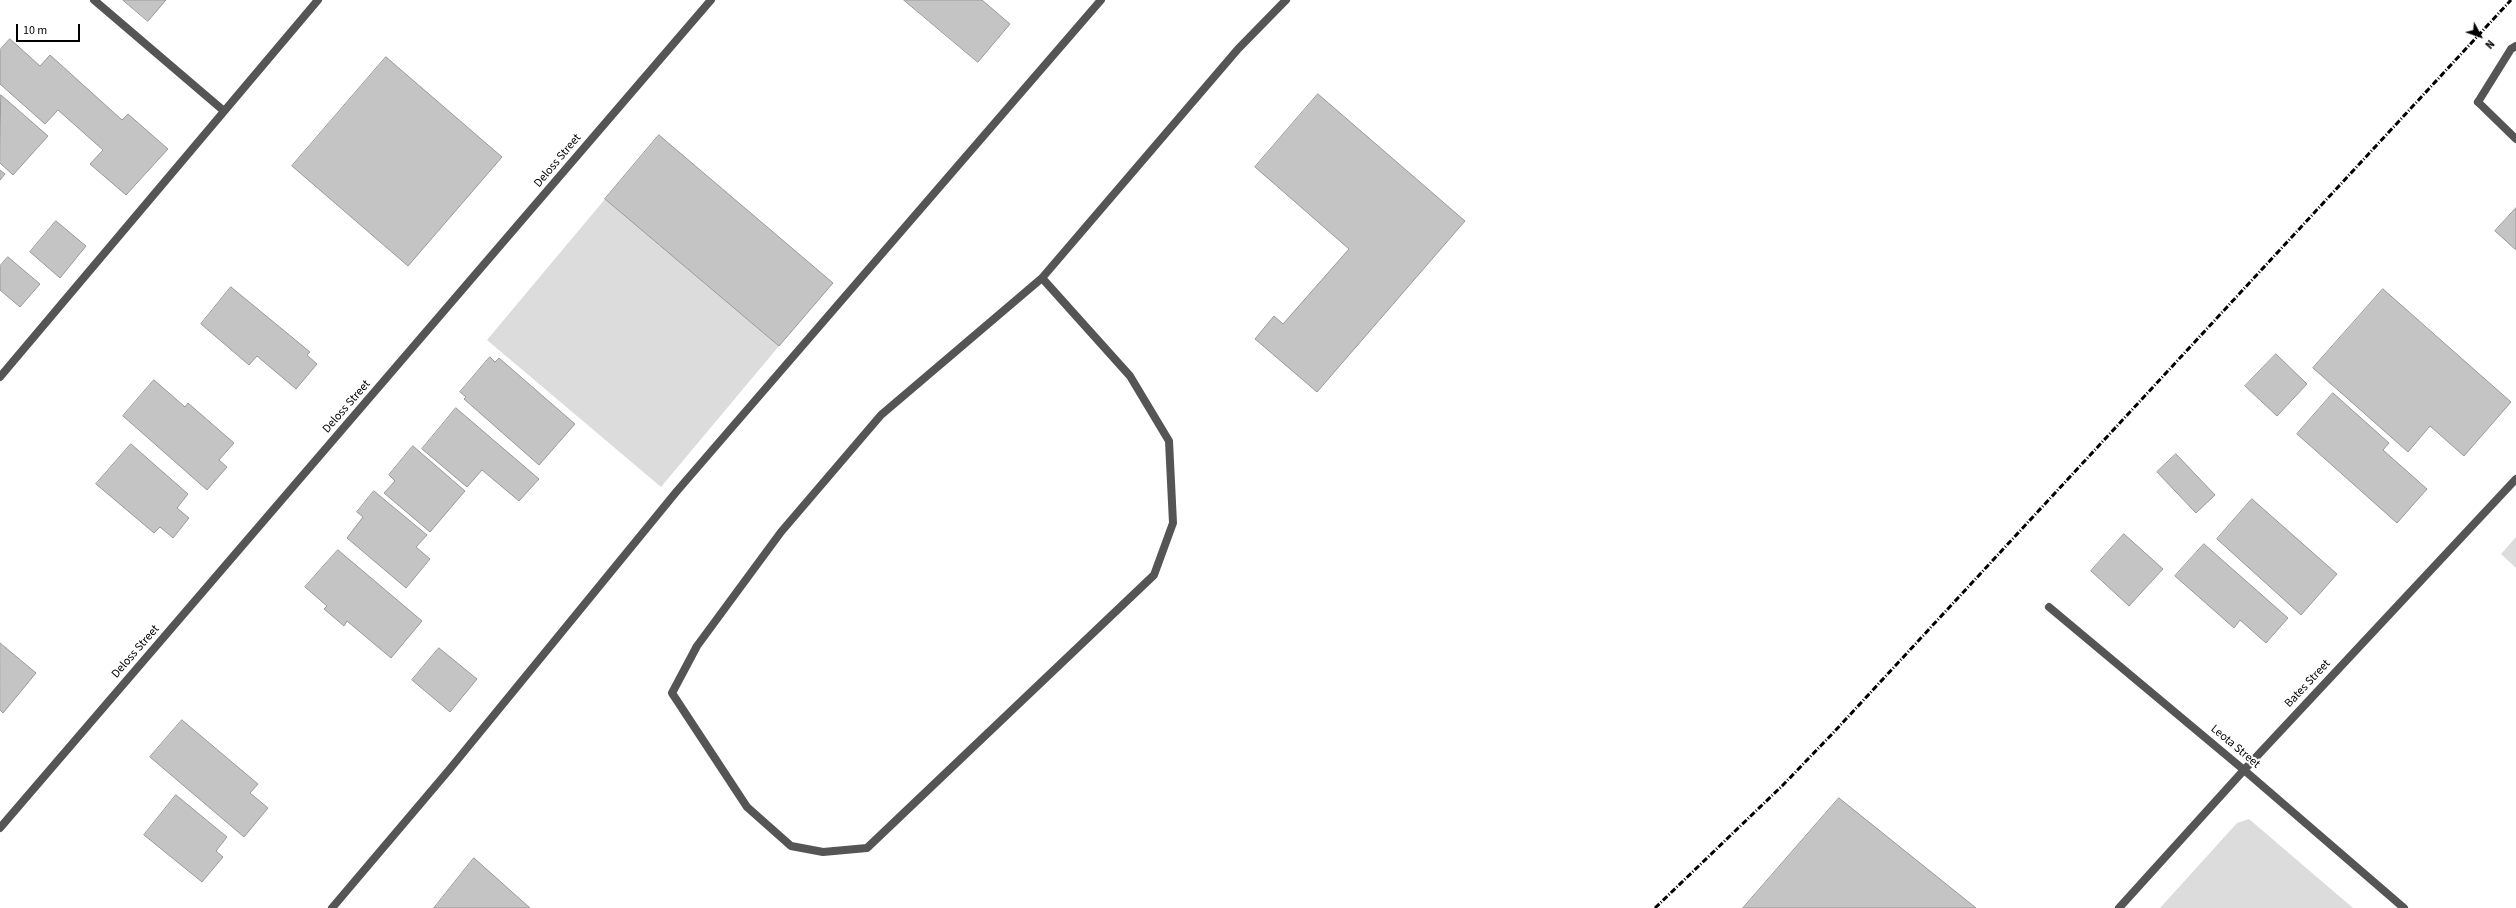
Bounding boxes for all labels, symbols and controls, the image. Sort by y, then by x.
scale bar [18,16,82,42]
north arrow [2460,16,2500,56]
text: 10 m [23,22,47,39]
text: N [2481,37,2498,52]
street label: Deloss Street [531,131,585,191]
street label: Deloss Street [320,378,374,436]
street label: Deloss Street [109,623,163,681]
street label: Bates Street [2282,657,2334,711]
street label: Leota Street [2207,722,2263,772]

